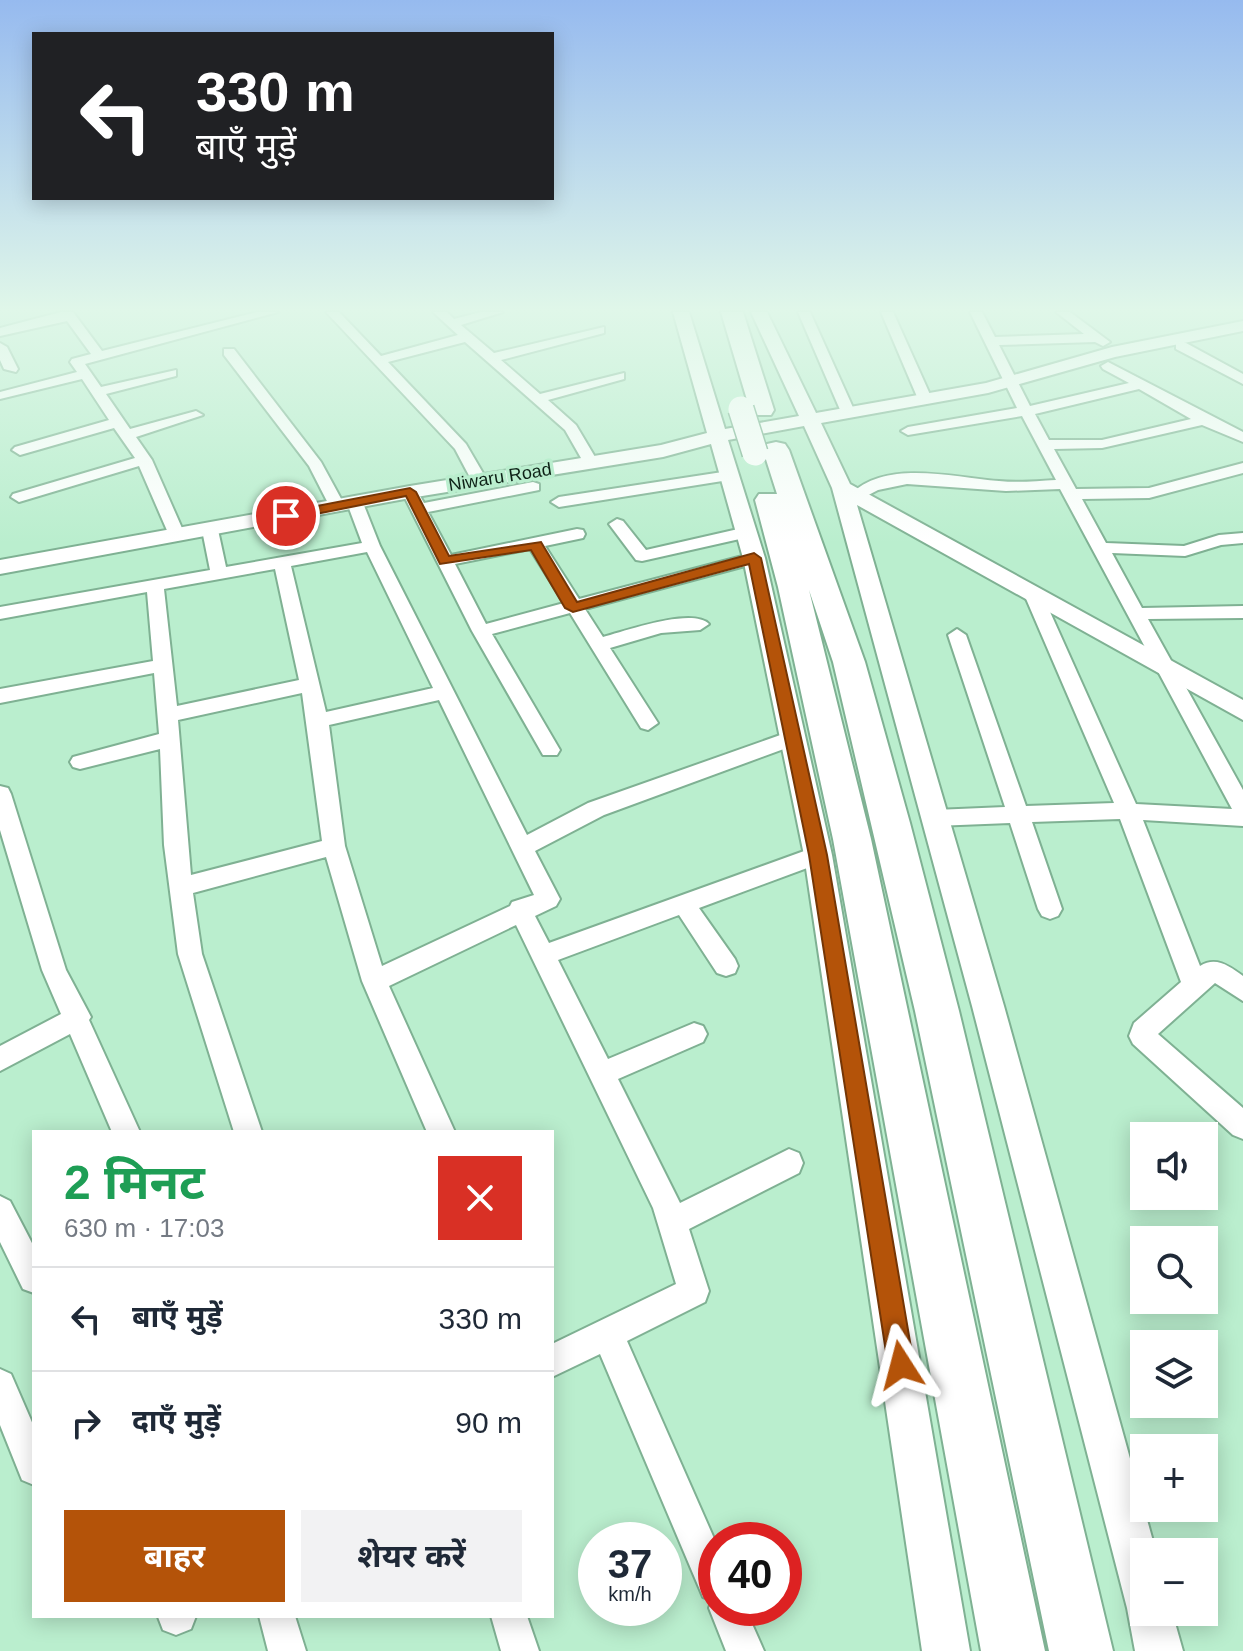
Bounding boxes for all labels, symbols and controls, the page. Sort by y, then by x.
text: 330 m [196,60,355,123]
icon: left [64,64,168,168]
text: बाएँ मुड़ें [196,126,297,167]
street label: Niwaru Road [447,459,553,495]
pin [252,482,320,550]
icon: arrive [264,494,308,538]
map controls [1130,1122,1218,1626]
button: sound [1130,1122,1218,1210]
text: 2 मिनट [64,1156,205,1209]
button: close [438,1156,522,1240]
text: 630 m · 17:03 [64,1213,224,1243]
button: search [1130,1226,1218,1314]
icon: left [64,1297,108,1341]
text: बाएँ मुड़ें [132,1300,223,1333]
text: 330 m [439,1302,522,1335]
position arrow [859,1323,943,1407]
button: layers [1130,1330,1218,1418]
icon: right [64,1401,108,1445]
text: दाएँ मुड़ें [132,1404,221,1437]
text: 90 m [455,1406,522,1439]
button: + [1130,1434,1218,1522]
button: बाहर [64,1510,285,1602]
button: शेयर करें [301,1510,522,1602]
speed limit sign: 40 [698,1522,802,1626]
button: − [1130,1538,1218,1626]
text: 37 [608,1542,652,1586]
text: km/h [608,1583,652,1605]

